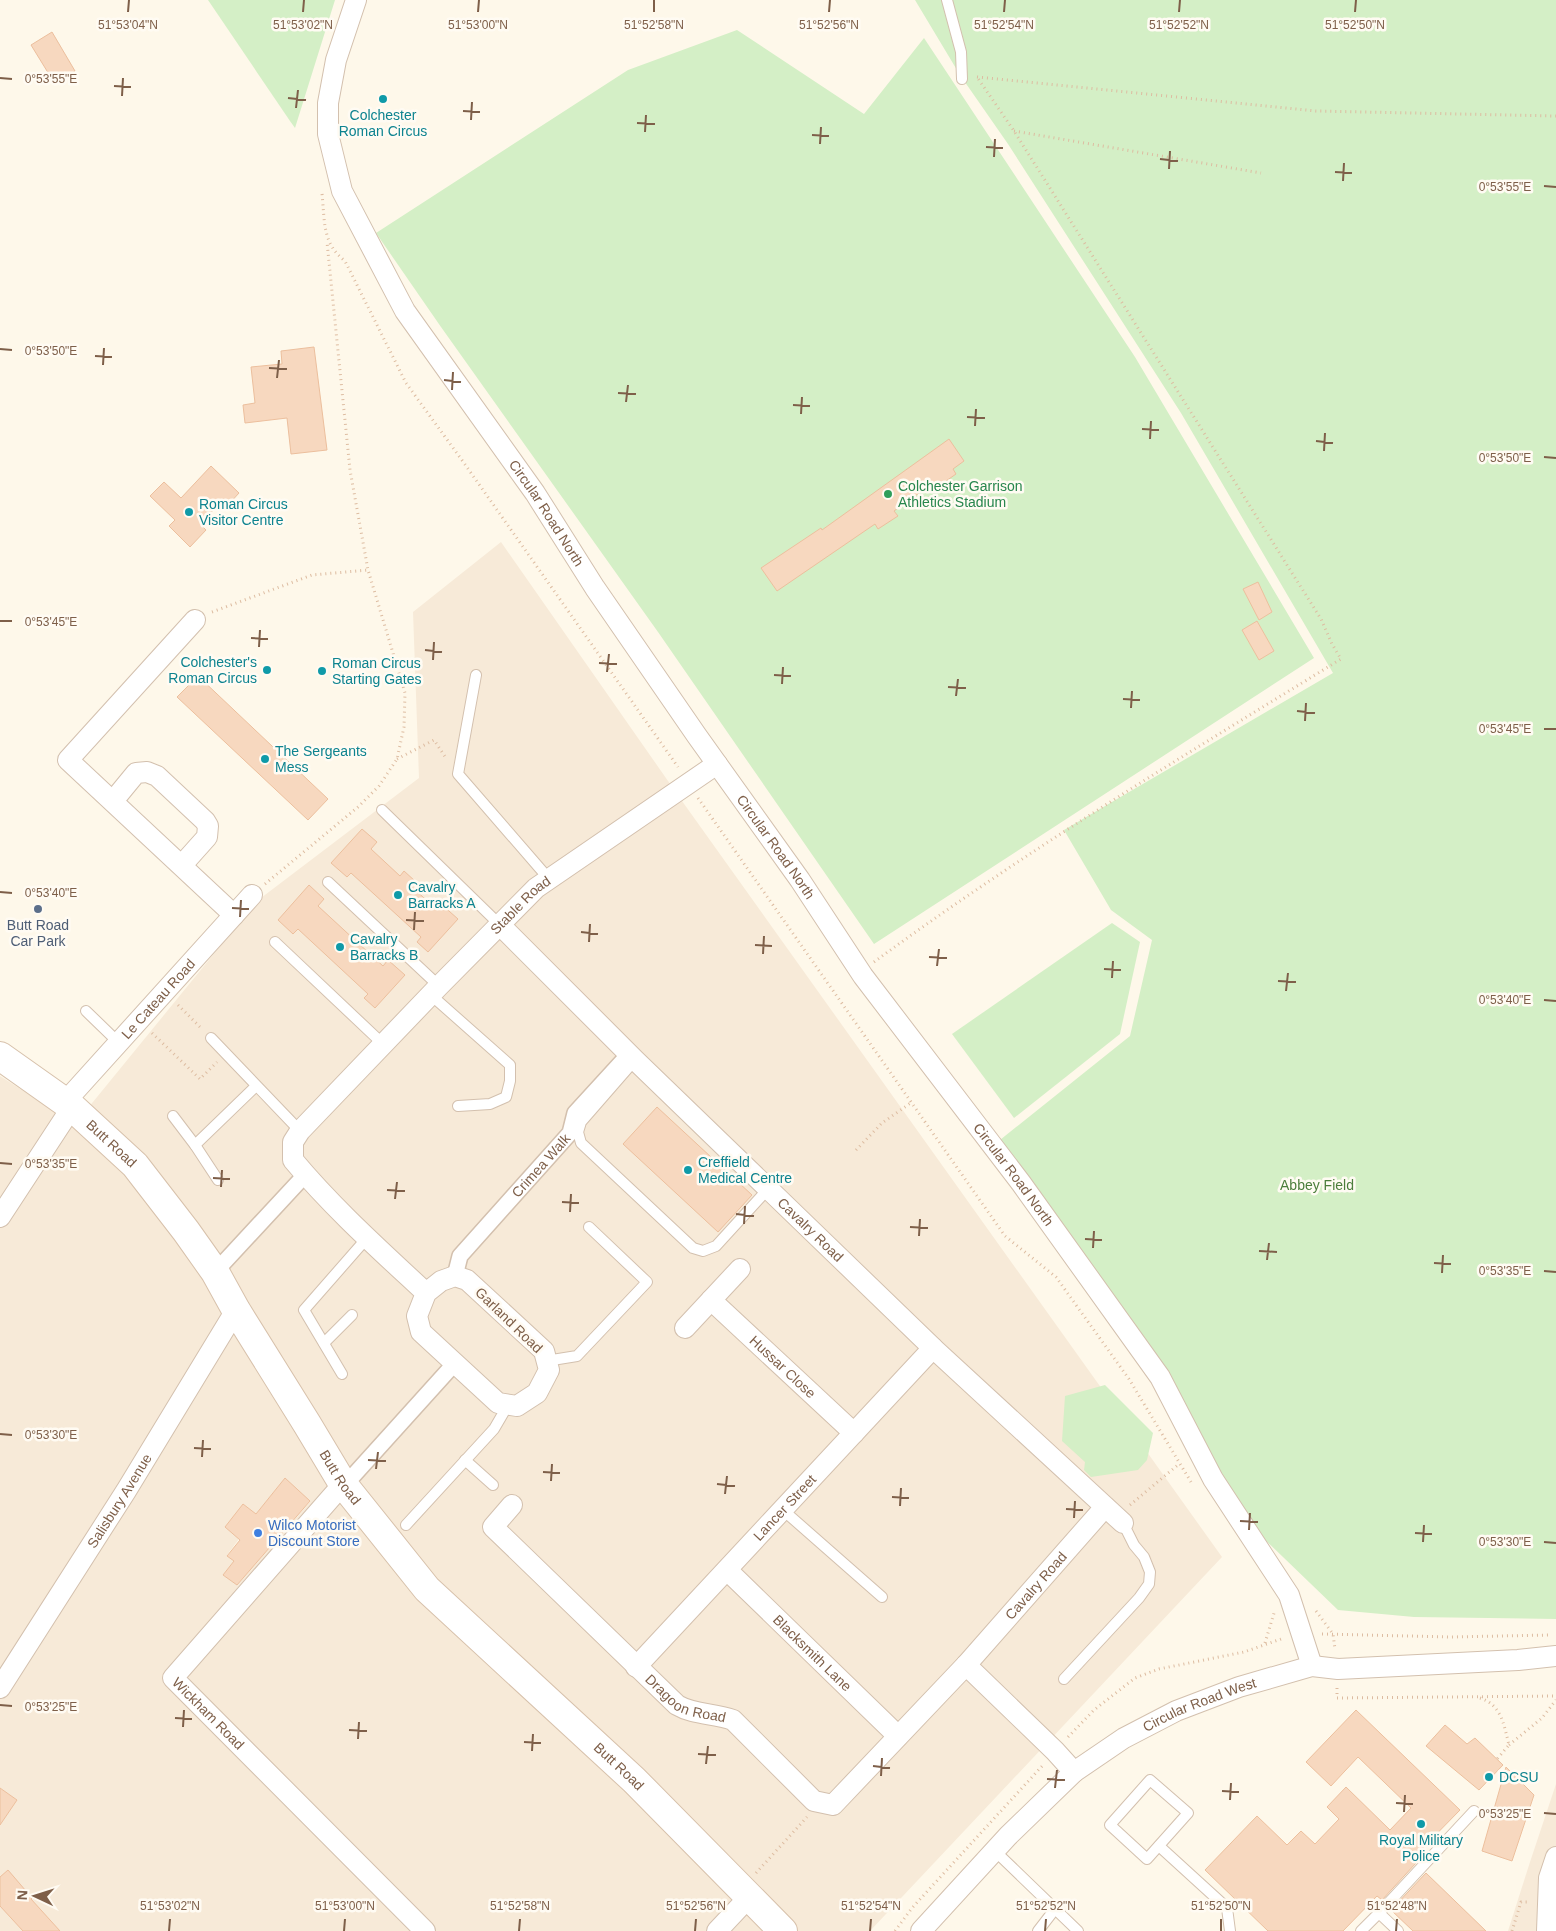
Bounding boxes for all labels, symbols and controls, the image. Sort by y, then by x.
text: 51°53'04"N [98,18,158,32]
text: 51°53'02"N [273,18,333,32]
text: 51°53'00"N [448,18,508,32]
text: 51°52'58"N [624,18,684,32]
text: 51°52'56"N [799,18,859,32]
text: 51°52'54"N [974,18,1034,32]
text: 51°52'52"N [1149,18,1209,32]
text: 51°52'50"N [1325,18,1385,32]
text: 0°53'55"E [25,72,77,86]
marker: Colchester Roman Circus [377,93,389,105]
place label: Colchester Roman Circus [339,107,427,139]
text: 0°53'55"E [1479,180,1531,194]
text: 0°53'50"E [25,344,77,358]
text: 0°53'50"E [1479,451,1531,465]
street label: Circular Road North [506,457,587,569]
place label: Colchester Garrison Athletics Stadium [898,478,1023,510]
marker: Colchester Garrison Athletics Stadium [882,488,894,500]
place label: Roman Circus Visitor Centre [199,496,288,528]
marker: Roman Circus Visitor Centre [183,506,195,518]
text: 0°53'45"E [25,615,77,629]
place label: Colchester's Roman Circus [168,654,257,686]
place label: Roman Circus Starting Gates [332,655,422,687]
marker: Colchester's Roman Circus [261,664,273,676]
marker: Roman Circus Starting Gates [316,665,328,677]
text: 0°53'45"E [1479,722,1531,736]
place label: The Sergeants Mess [275,743,367,775]
marker: The Sergeants Mess [259,753,271,765]
street label: Circular Road North [734,792,818,902]
street label: Stable Road [487,873,553,937]
place label: Cavalry Barracks A [408,879,476,911]
text: 0°53'40"E [25,886,77,900]
marker: Cavalry Barracks A [392,889,404,901]
marker: Butt Road Car Park [32,903,44,915]
place label: Butt Road Car Park [7,917,69,949]
place label: Cavalry Barracks B [350,931,418,963]
marker: Cavalry Barracks B [334,941,346,953]
street label: Le Cateau Road [118,956,198,1042]
text: 0°53'40"E [1479,993,1531,1007]
street label: Butt Road [83,1116,140,1170]
street label: Circular Road North [970,1120,1057,1229]
street label: Crimea Walk [508,1130,574,1201]
place label: Creffield Medical Centre [698,1154,792,1186]
text: 0°53'35"E [25,1157,77,1171]
marker: Creffield Medical Centre [682,1164,694,1176]
park label: Abbey Field [1280,1177,1354,1193]
street label: Cavalry Road [774,1194,847,1265]
text: 0°53'35"E [1479,1264,1531,1278]
street label: Garland Road [472,1284,546,1356]
street label: Hussar Close [747,1332,819,1401]
text: 0°53'30"E [25,1428,77,1442]
street label: Butt Road [316,1447,364,1508]
street label: Salisbury Avenue [84,1451,155,1551]
street label: Lancer Street [750,1471,819,1544]
place label: Wilco Motorist Discount Store [268,1517,360,1549]
marker: Wilco Motorist Discount Store [252,1527,264,1539]
text: 0°53'30"E [1479,1535,1531,1549]
street label: Cavalry Road [1002,1549,1070,1623]
street label: Blacksmith Lane [770,1611,855,1695]
street label: Dragoon Road [642,1671,727,1725]
street label: Wickham Road [169,1674,248,1753]
street label: Circular Road West [1140,1674,1258,1735]
text: 0°53'25"E [25,1700,77,1714]
street label: Butt Road [591,1739,647,1793]
place label: DCSU [1499,1769,1539,1785]
marker: DCSU [1483,1771,1495,1783]
text: 0°53'25"E [1479,1807,1531,1821]
marker: Royal Military Police [1415,1818,1427,1830]
place label: Royal Military Police [1379,1832,1463,1864]
north arrow [10,1871,60,1921]
text: N [14,1889,30,1901]
text: 51°53'02"N [140,1899,200,1913]
text: 51°53'00"N [315,1899,375,1913]
text: 51°52'58"N [490,1899,550,1913]
text: 51°52'56"N [666,1899,726,1913]
text: 51°52'54"N [841,1899,901,1913]
text: 51°52'52"N [1016,1899,1076,1913]
text: 51°52'50"N [1191,1899,1251,1913]
text: 51°52'48"N [1367,1899,1427,1913]

